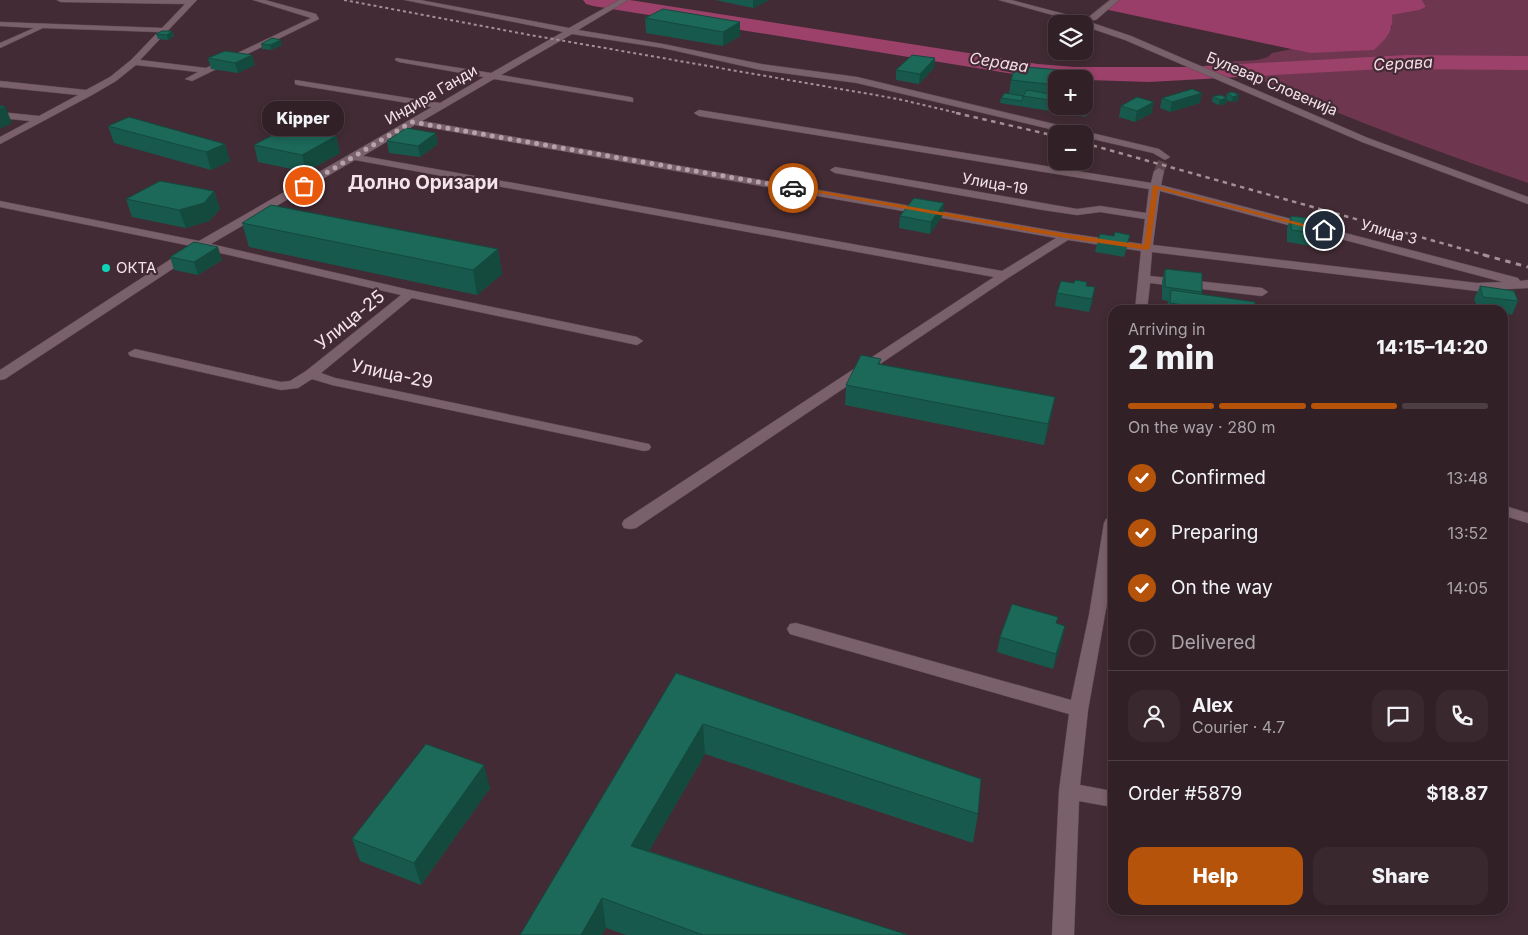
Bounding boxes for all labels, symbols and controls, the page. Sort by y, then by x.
map controls [1048,15,1093,170]
button: layers [1048,15,1093,60]
water label: Серава [968,47,1030,77]
street label: Булевар Словенија [1204,47,1341,120]
water label: Серава [1373,51,1433,75]
street label: Индира Ганди [381,60,480,129]
button: + [1048,70,1093,115]
callout: Kipper [263,101,345,136]
text: Kipper [276,108,330,128]
button: − [1048,125,1093,170]
courier [768,163,818,213]
pin [283,165,325,207]
street label: Улица-19 [961,168,1030,199]
district label: Долно Оризари [348,171,498,194]
icon: bag [290,172,318,200]
icon: car [779,174,807,202]
pin [1303,209,1345,251]
street label: Улица 3 [1359,215,1420,248]
icon: home [1310,216,1338,244]
place label: ОКТА [116,258,156,277]
marker: ОКТА [100,262,112,274]
street label: Улица-25 [311,285,388,354]
text: Arriving in [1128,319,1205,339]
text: 14:15–14:20 [1376,336,1488,359]
text: 2 min [1128,338,1214,377]
street label: Улица-29 [349,355,435,392]
text: On the way · 280 m [1128,417,1275,437]
icon: check [1128,464,1156,492]
text: Confirmed [1171,466,1266,489]
text: 13:48 [1447,468,1488,488]
icon: check [1128,519,1156,547]
text: Preparing [1171,521,1258,544]
text: 13:52 [1448,523,1488,543]
icon: check [1128,574,1156,602]
text: On the way [1171,576,1273,599]
text: 14:05 [1447,578,1488,598]
text: Delivered [1171,631,1256,654]
button: person [1128,690,1180,742]
button: chat [1372,690,1424,742]
button: phone [1436,690,1488,742]
text: Alex [1192,694,1233,717]
text: Courier · 4.7 [1192,717,1285,737]
text: Order #5879 [1128,782,1242,805]
text: $18.87 [1426,782,1488,805]
button: Help [1128,847,1303,905]
button: Share [1313,847,1488,905]

